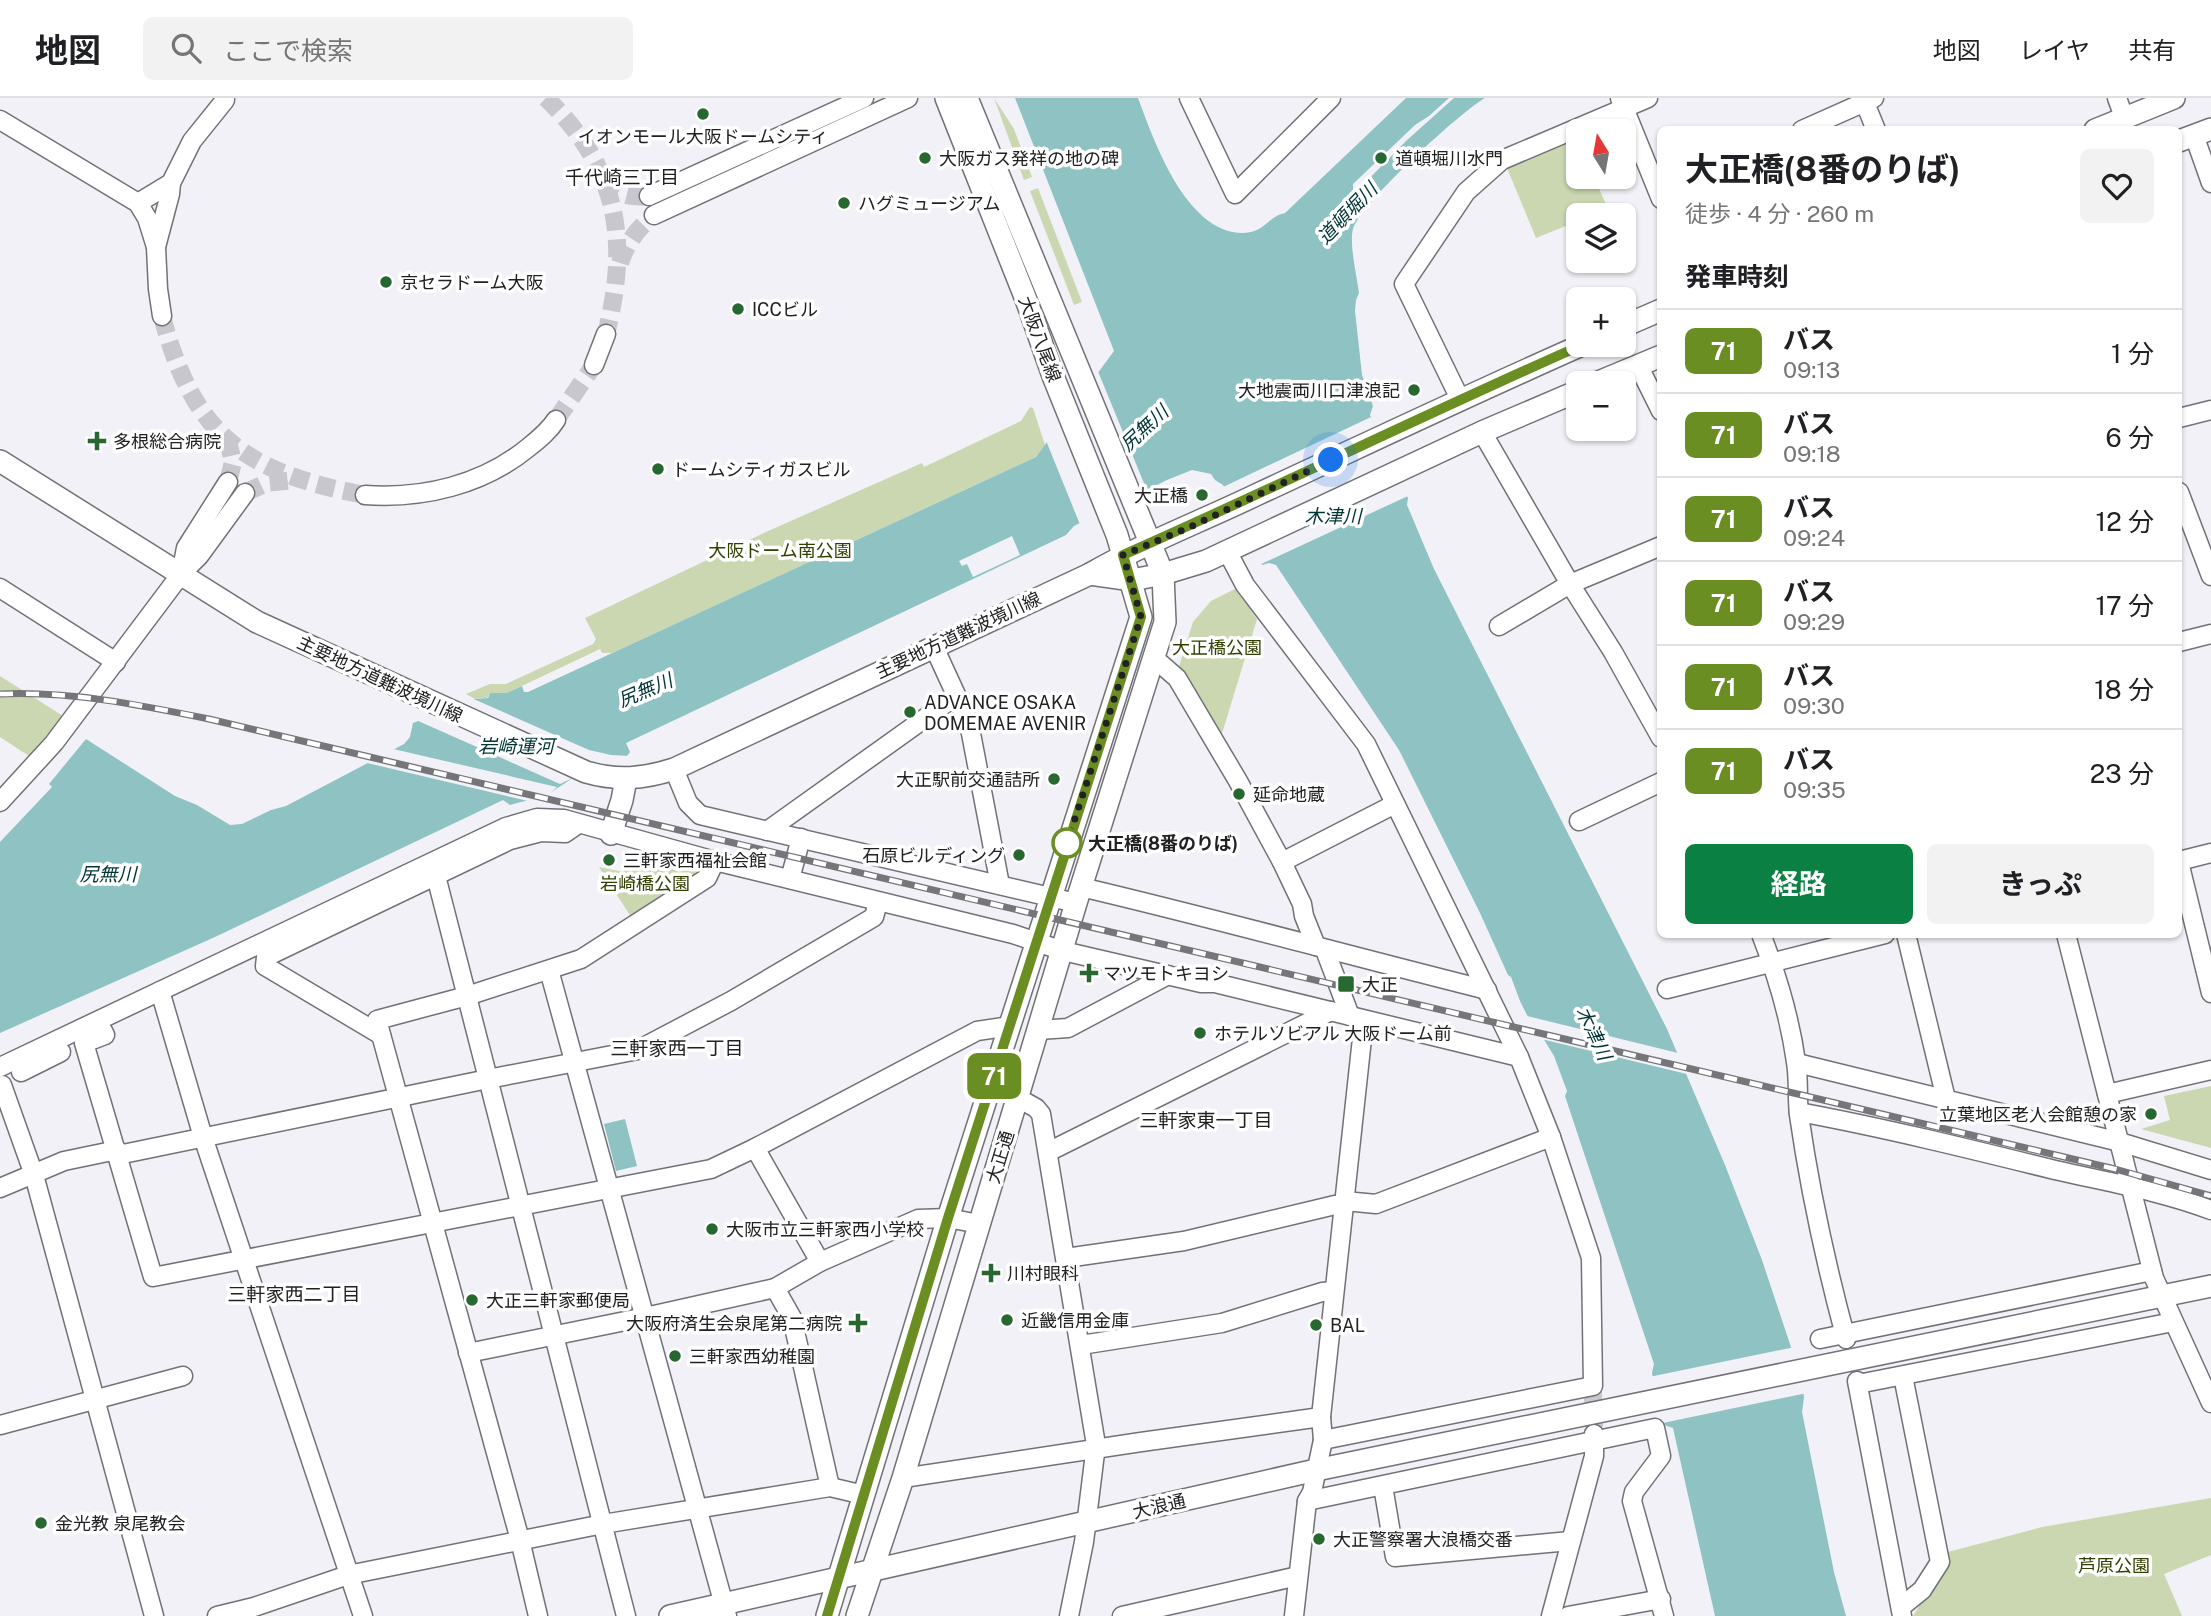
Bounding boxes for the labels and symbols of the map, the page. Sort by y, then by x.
marker: イオンモール大阪ドームシティ [695,106,711,122]
north arrow [1566,119,1636,189]
place label: イオンモール大阪ドームシティ [578,126,828,147]
place label: 大阪ガス発祥の地の碑 [939,148,1119,169]
place label: 道頓堀川水門 [1395,148,1503,169]
marker: 大阪ガス発祥の地の碑 [917,150,933,166]
marker: 道頓堀川水門 [1373,150,1389,166]
district label: 千代崎三丁目 [565,166,679,188]
water label: 道頓堀川 [1313,177,1383,248]
place label: ハグミュージアム [858,193,1000,214]
marker: ハグミュージアム [836,195,852,211]
place label: 京セラドーム大阪 [400,272,543,293]
marker: 京セラドーム大阪 [378,274,394,290]
street label: 大阪八尾線 [1015,293,1065,385]
place label: ICCビル [752,299,818,320]
marker: ICCビル [730,301,746,317]
place label: 大地震両川口津浪記 [1238,380,1400,401]
marker: 大地震両川口津浪記 [1406,382,1422,398]
water label: 尻無川 [1116,399,1174,455]
marker: 多根総合病院 [87,431,107,451]
place label: 多根総合病院 [113,431,221,452]
your location [1313,442,1348,477]
place label: ドームシティガスビル [672,459,850,480]
marker: ドームシティガスビル [650,461,666,477]
place label: 大正橋 [1134,485,1188,506]
marker: 大正橋 [1194,487,1210,503]
water label: 木津川 [1304,505,1363,527]
park label: 大阪ドーム南公園 [708,540,852,561]
street label: 主要地方道難波境川線 [872,587,1044,683]
street label: 主要地方道難波境川線 [294,631,466,727]
park label: 大正橋公園 [1172,637,1262,658]
water label: 尻無川 [614,668,677,711]
place label: ADVANCE OSAKA DOMEMAE AVENIR [924,692,1086,734]
marker: ADVANCE OSAKA DOMEMAE AVENIR [902,704,918,720]
water label: 岩崎運河 [478,735,558,757]
place label: 大正駅前交通詰所 [896,769,1040,790]
marker: 大正駅前交通詰所 [1046,771,1062,787]
place label: 延命地蔵 [1253,784,1325,805]
marker: 延命地蔵 [1231,786,1247,802]
marker: 大正橋(8番のりば) [1052,828,1082,858]
place label: 大正橋(8番のりば) [1088,833,1238,854]
place label: 石原ビルディング [862,845,1005,866]
marker: 石原ビルディング [1011,847,1027,863]
place label: 三軒家西福祉会館 [623,850,767,871]
marker: 三軒家西福祉会館 [601,852,617,868]
water label: 尻無川 [79,863,138,885]
park label: 岩崎橋公園 [600,873,690,894]
place label: マツモトキヨシ [1103,963,1229,984]
marker: マツモトキヨシ [1081,965,1097,981]
marker: 大正 [1336,974,1356,994]
place label: 大正 [1362,974,1398,995]
water label: 木津川 [1572,1003,1617,1065]
place label: ホテルソビアル 大阪ドーム前 [1214,1023,1452,1044]
marker: ホテルソビアル 大阪ドーム前 [1192,1025,1208,1041]
district label: 三軒家西一丁目 [610,1037,744,1059]
line badge: 71 [962,1053,1026,1099]
place label: 立葉地区老人会館憩の家 [1939,1104,2137,1125]
marker: 立葉地区老人会館憩の家 [2143,1106,2159,1122]
district label: 三軒家東一丁目 [1139,1109,1273,1131]
street label: 大正通 [982,1128,1018,1186]
place label: 大阪市立三軒家西小学校 [726,1219,924,1240]
marker: 大阪市立三軒家西小学校 [704,1221,720,1237]
marker: 川村眼科 [981,1263,1001,1283]
place label: 川村眼科 [1007,1263,1079,1284]
district label: 三軒家西二丁目 [227,1283,361,1305]
place label: 大正三軒家郵便局 [486,1290,630,1311]
marker: 大正三軒家郵便局 [464,1292,480,1308]
place label: 近畿信用金庫 [1021,1310,1129,1331]
marker: 近畿信用金庫 [999,1312,1015,1328]
place label: 大阪府済生会泉尾第二病院 [626,1313,842,1334]
marker: 大阪府済生会泉尾第二病院 [848,1313,868,1333]
place label: BAL [1330,1315,1365,1336]
marker: BAL [1308,1317,1324,1333]
place label: 三軒家西幼稚園 [689,1346,815,1367]
marker: 三軒家西幼稚園 [667,1348,683,1364]
street label: 大浪通 [1130,1490,1188,1522]
place label: 金光教 泉尾教会 [55,1513,185,1534]
marker: 金光教 泉尾教会 [33,1515,49,1531]
place label: 大正警察署大浪橋交番 [1333,1529,1513,1550]
marker: 大正警察署大浪橋交番 [1311,1531,1327,1547]
park label: 芦原公園 [2078,1555,2150,1576]

